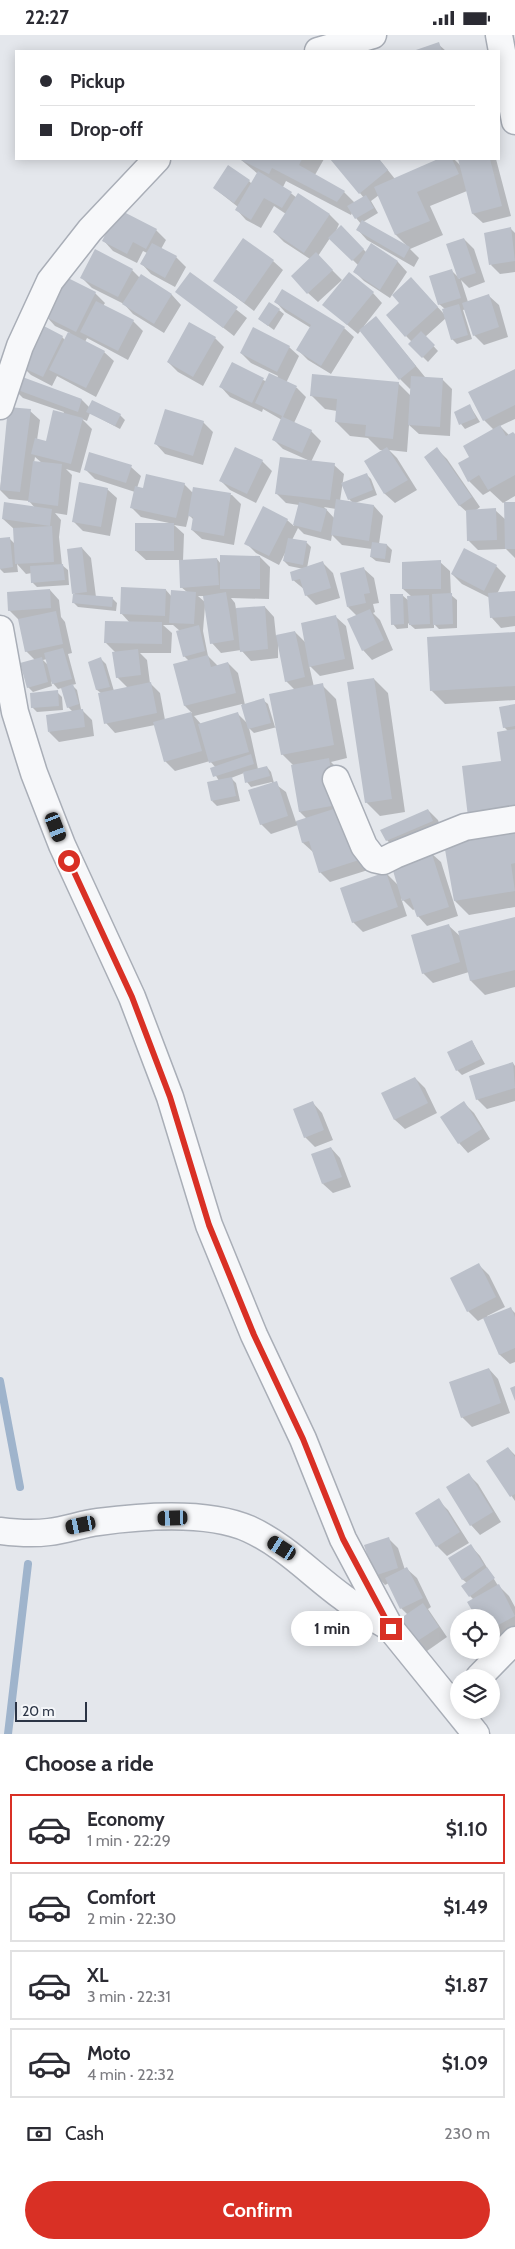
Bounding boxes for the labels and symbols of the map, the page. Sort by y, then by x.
car [43,810,68,844]
route start [58,850,80,872]
car [157,1510,188,1526]
car [64,1515,97,1535]
car [265,1534,298,1562]
callout: 1 min [291,1611,374,1647]
route end [380,1618,402,1640]
scale bar [15,1699,88,1722]

